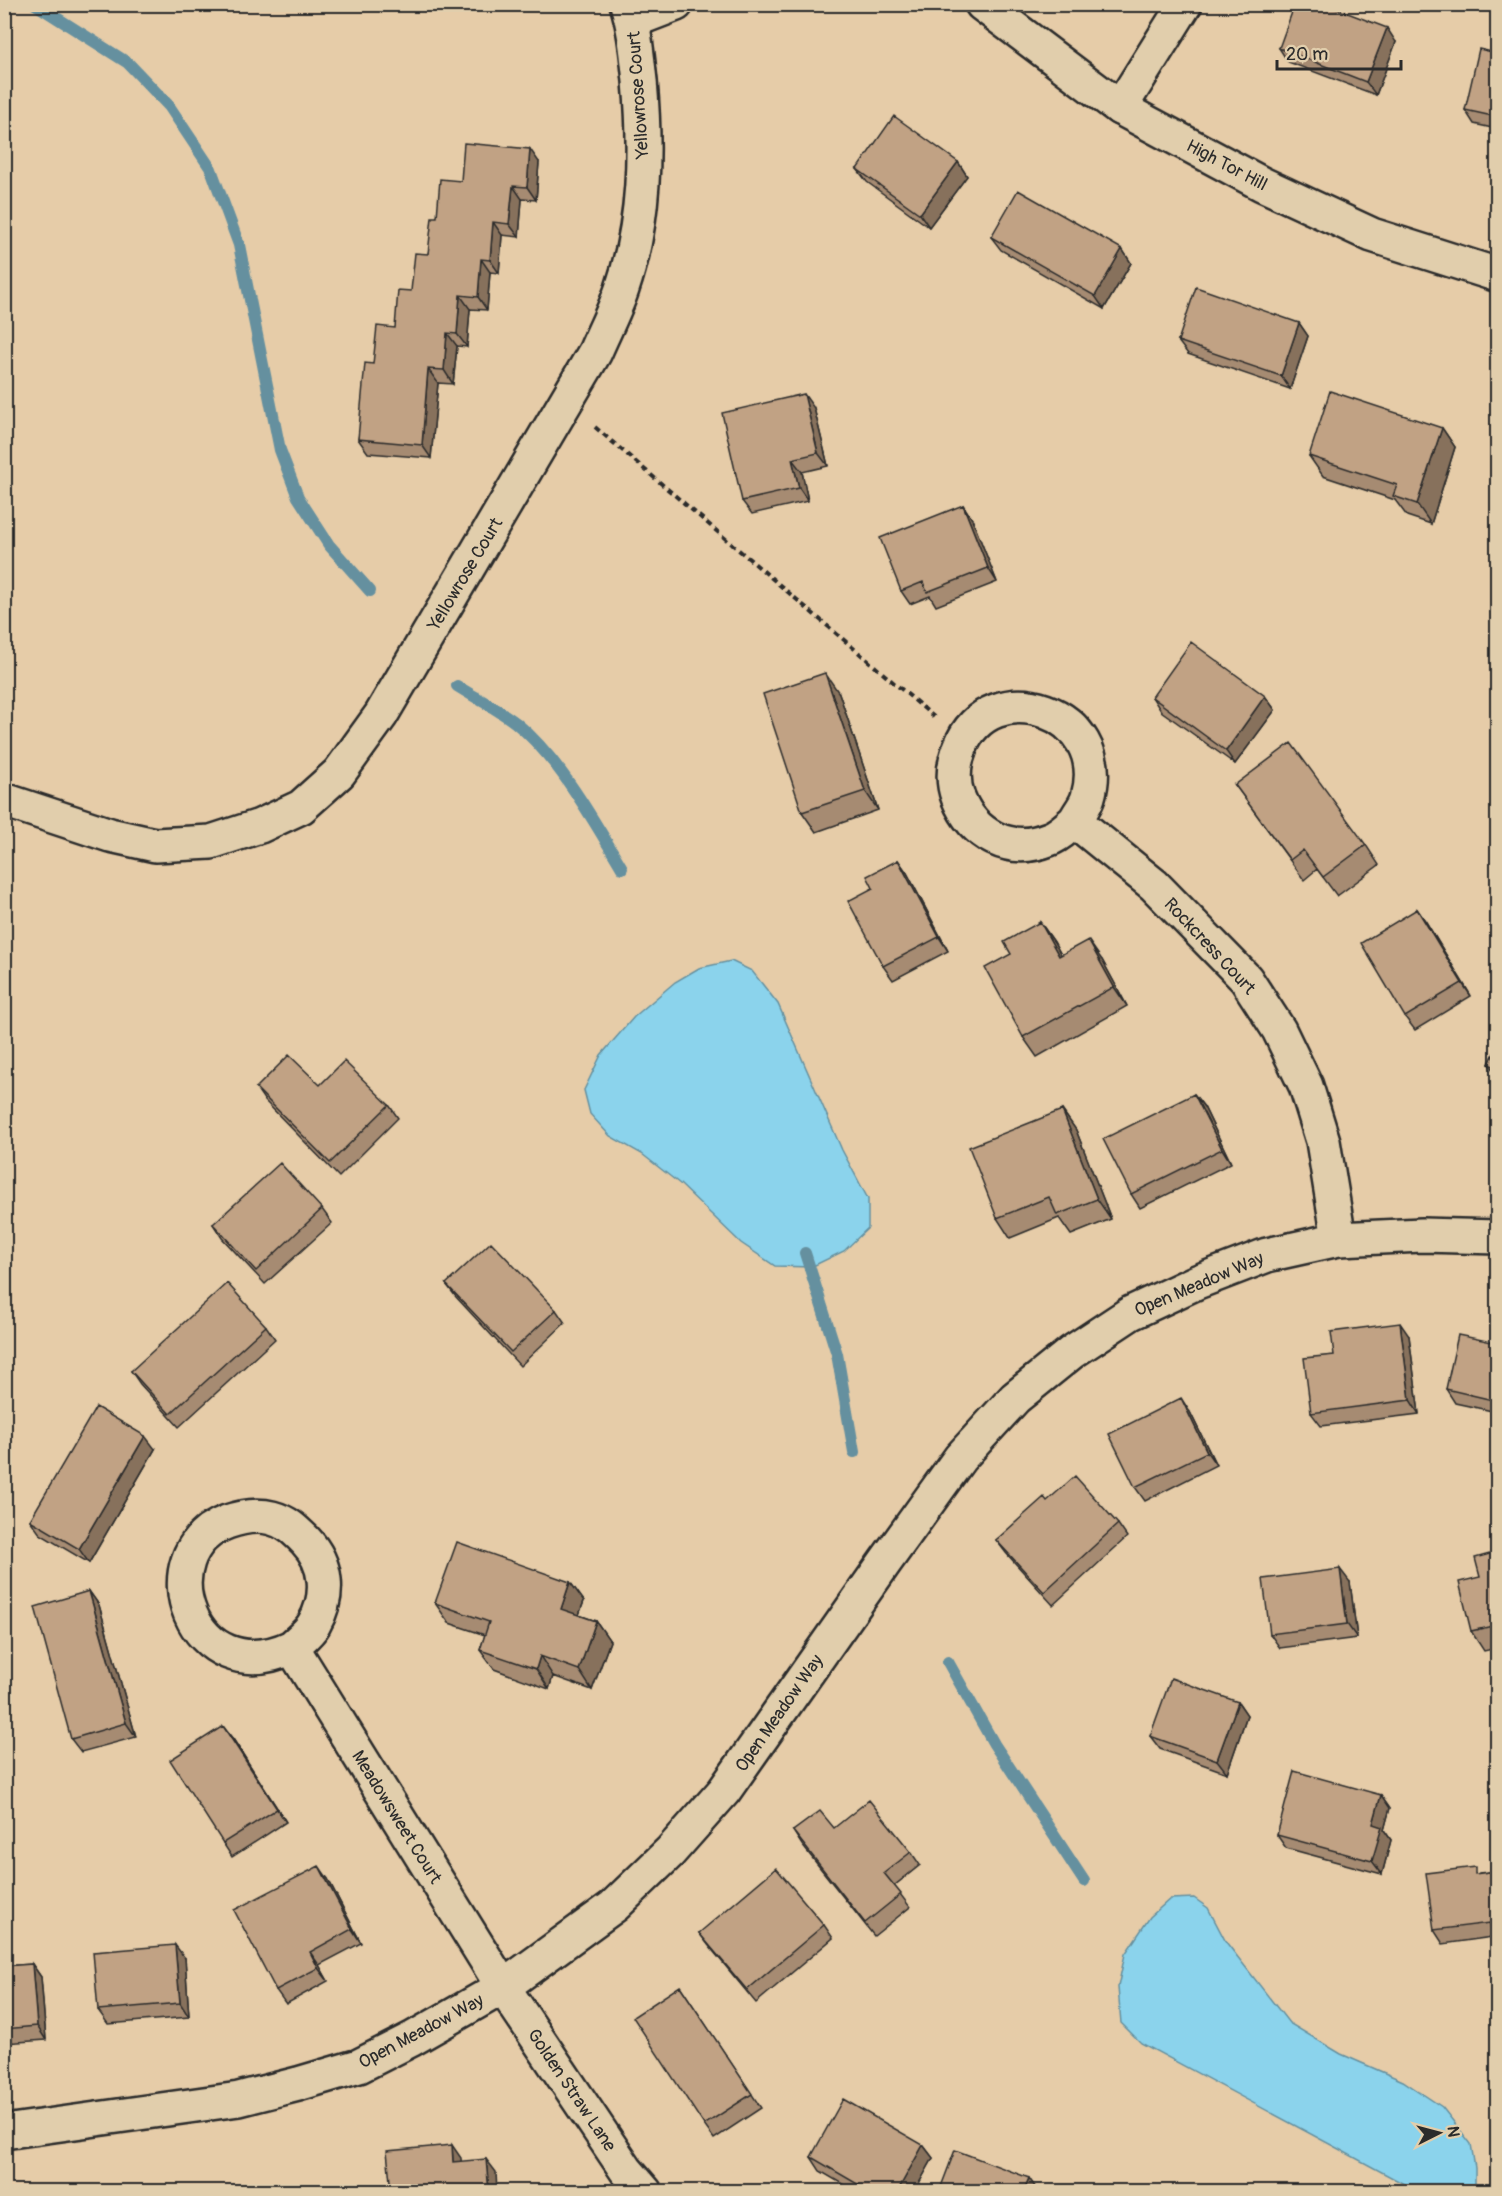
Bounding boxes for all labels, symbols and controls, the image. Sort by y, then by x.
street label: Yellowrose Court [623,30,654,160]
scale bar [1277,33,1402,71]
text: 20 m [1286,43,1328,66]
street label: High Tor Hill [1182,135,1271,196]
street label: Yellowrose Court [422,513,509,636]
street label: Rockcress Court [1159,893,1261,1000]
street label: Open Meadow Way [1131,1247,1268,1322]
street label: Open Meadow Way [730,1650,829,1776]
street label: Meadowsweet Court [346,1746,447,1889]
street label: Open Meadow Way [355,1989,488,2074]
street label: Golden Straw Lane [522,2025,621,2156]
north arrow [1409,2103,1469,2163]
text: N [1442,2125,1463,2138]

